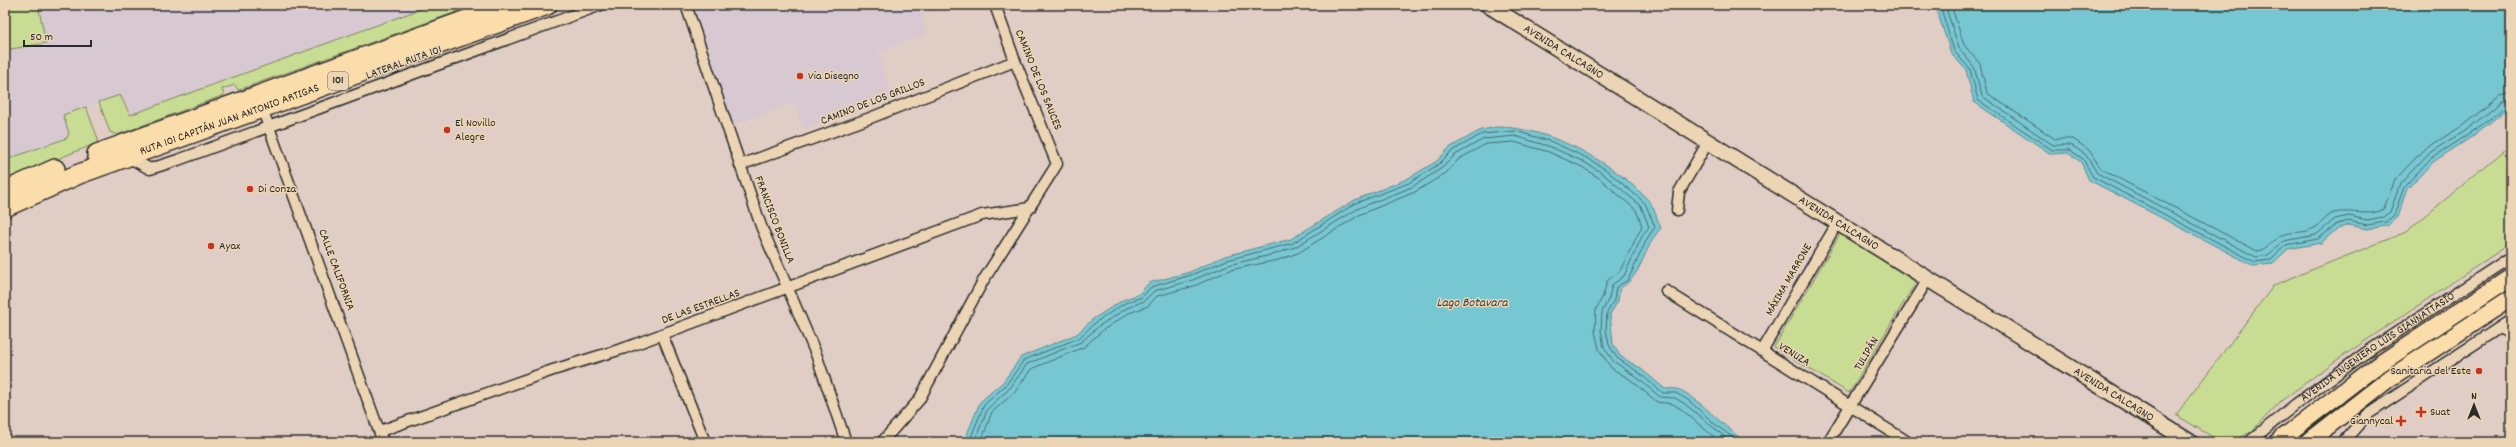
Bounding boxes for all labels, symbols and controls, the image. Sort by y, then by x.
street label: AVENIDA CALCAGNO [1520,21,1607,84]
scale bar [24,22,91,48]
street label: CAMINO DE LOS SAUCES [1010,27,1066,133]
text: 50 m [30,29,53,46]
street label: LATERAL RUTA 101 [364,41,444,85]
place label: Via Disegno [808,68,859,85]
marker: Via Disegno [795,71,805,81]
road number: 101 [328,72,348,90]
street label: CAMINO DE LOS GRILLOS [818,74,928,130]
street label: RUTA 101 CAPITÁN JUAN ANTONIO ARTIGAS [137,79,322,160]
place label: El Novillo Alegre [455,115,496,146]
marker: El Novillo Alegre [442,125,452,135]
street label: FRANCISCO BONILLA [749,174,799,267]
place label: Di Conza [258,181,297,198]
marker: Di Conza [245,184,255,194]
street label: AVENIDA CALCAGNO [1795,192,1882,255]
street label: CALLE CALIFORNIA [313,227,359,314]
place label: Ayax [219,238,241,255]
street label: MÁXIMA MARRONE [1761,240,1817,319]
marker: Ayax [206,241,216,251]
street label: DE LAS ESTRELLAS [659,285,743,329]
street label: AVENIDA INGENIERO LUIS GIANNATTASIO [2297,288,2458,406]
water label: Lago Botavara [1436,294,1508,313]
street label: TULIPÁN [1850,334,1884,374]
street label: VENUZA [1775,339,1814,372]
street label: AVENIDA CALCAGNO [2070,363,2157,426]
place label: Sanitaria del Este [2391,363,2471,380]
marker: Sanitaria del Este [2474,366,2484,376]
north arrow [2454,385,2494,425]
text: N [2471,389,2477,405]
place label: Suat [2430,404,2451,421]
marker: Suat [2415,406,2427,418]
place label: Giannycal [2350,413,2393,430]
marker: Giannycal [2396,416,2406,426]

